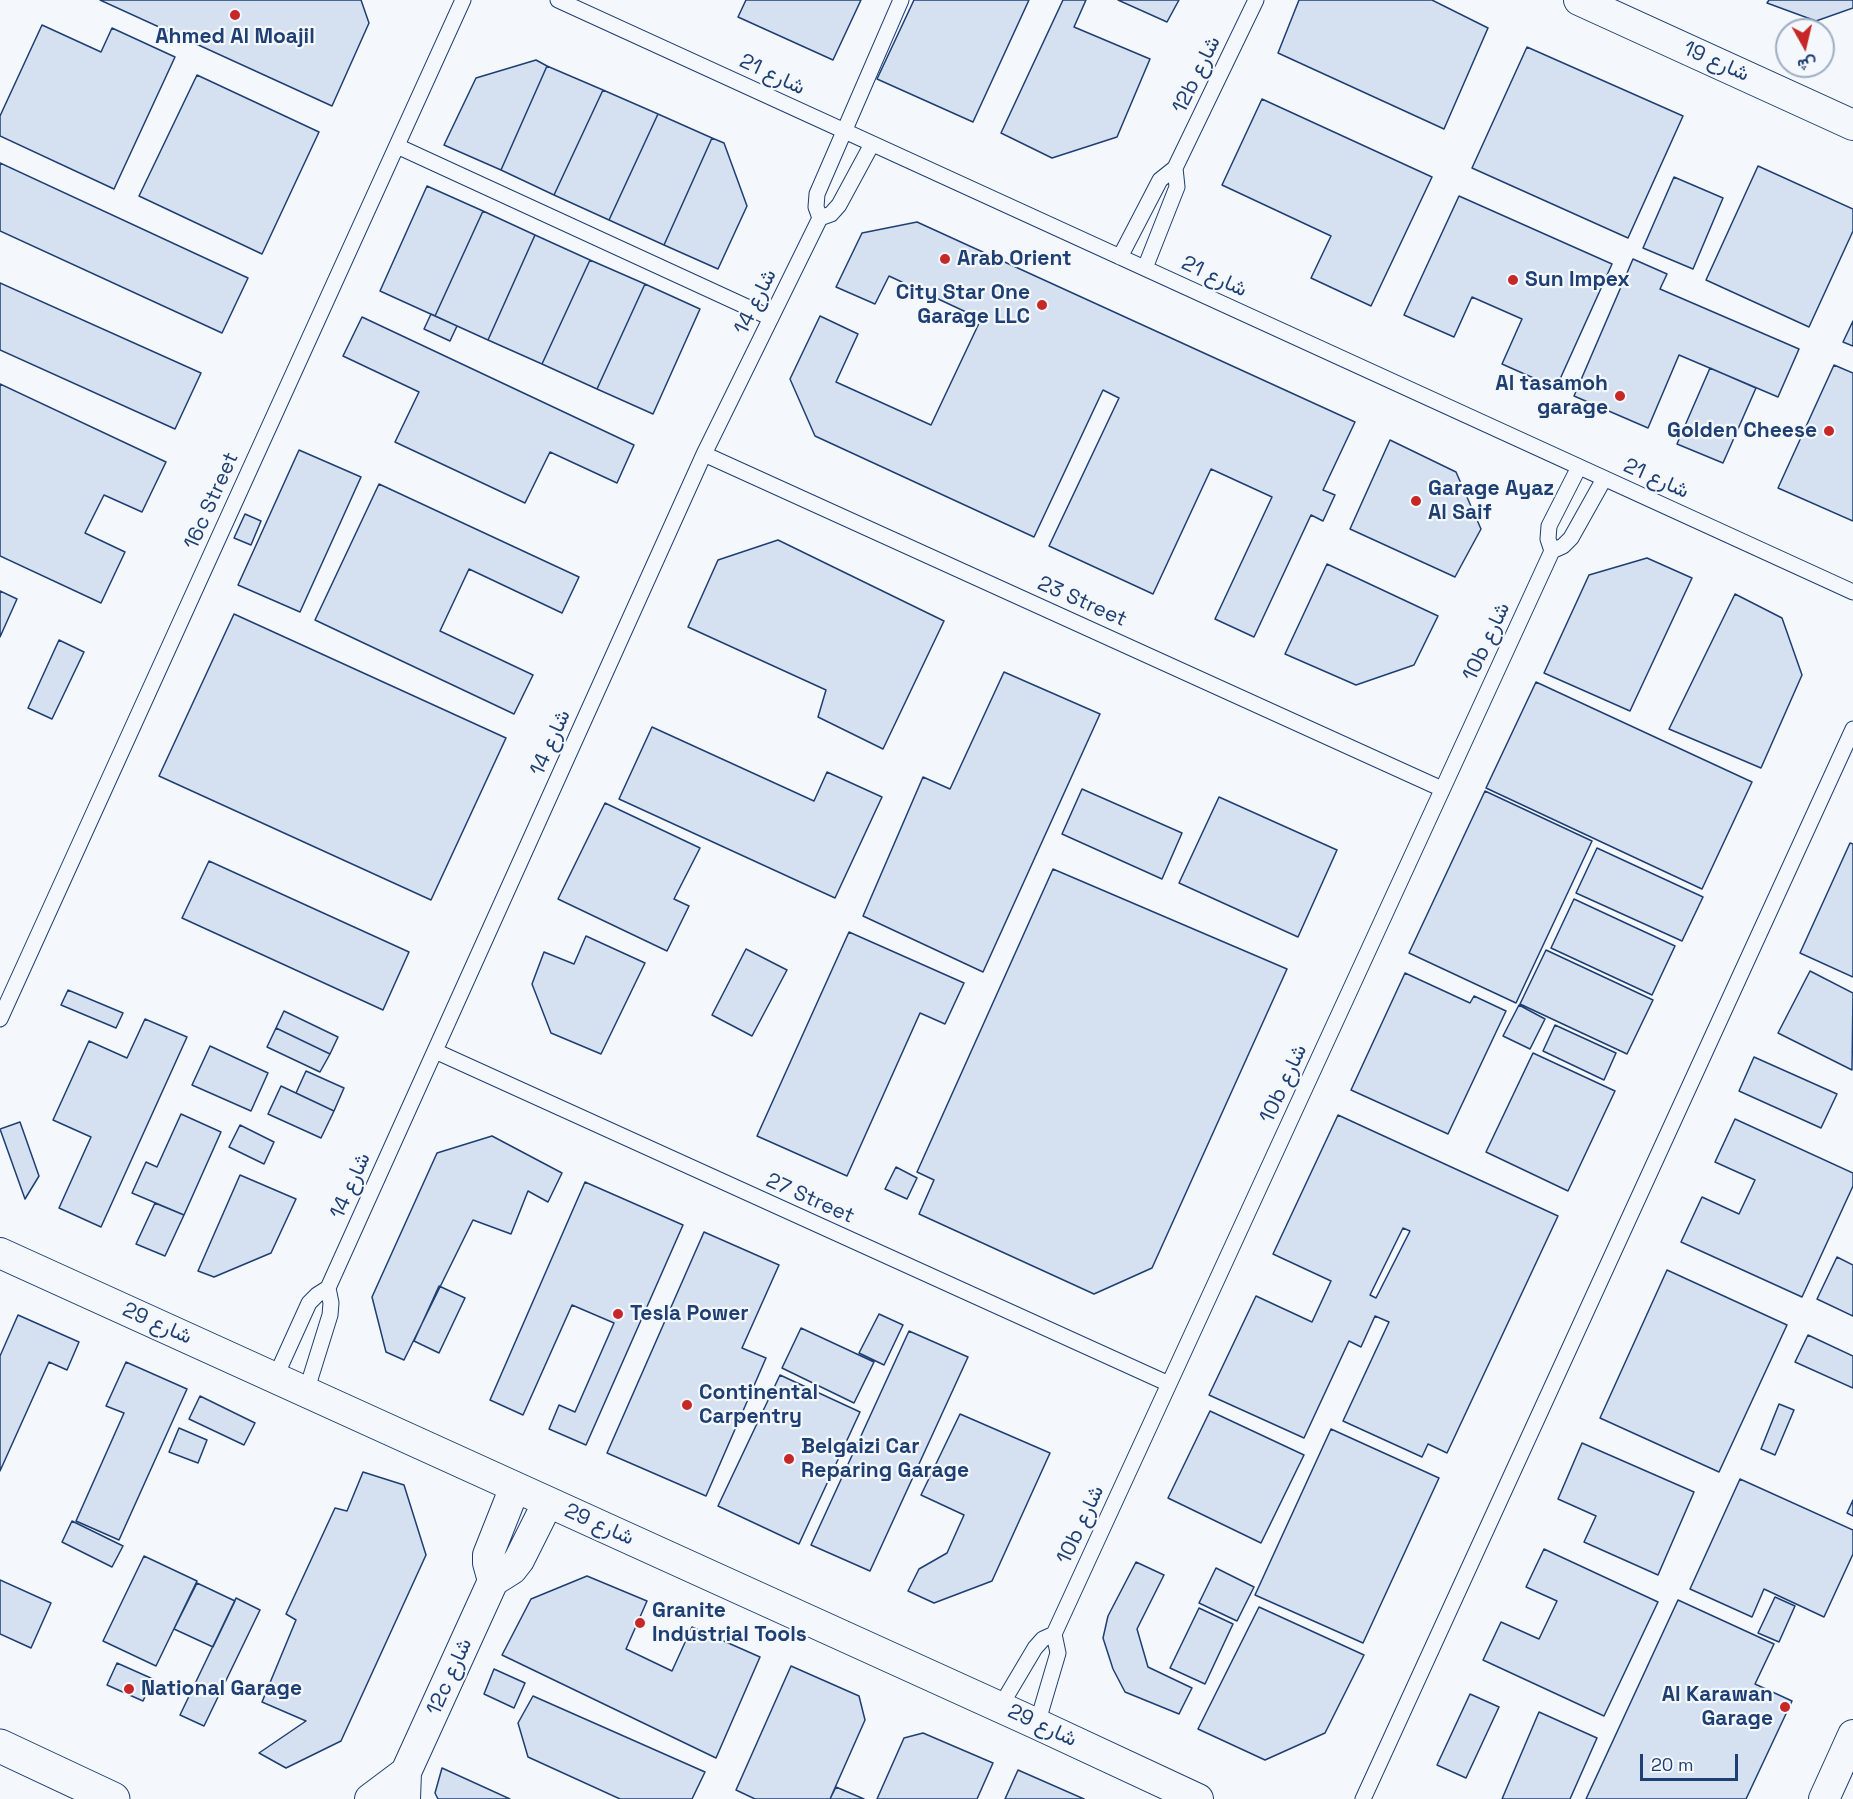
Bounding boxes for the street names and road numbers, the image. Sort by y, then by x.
street label: 12b شارع [1168,32,1226,118]
street label: شارع 19 [1679,36,1753,88]
street label: شارع 21 [735,49,809,101]
street label: شارع 21 [1177,251,1251,303]
street label: شارع 14 [729,265,783,339]
street label: 16c Street [179,448,245,554]
street label: شارع 21 [1619,453,1693,505]
street label: 23 Street [1034,571,1130,633]
street label: 10b شارع [1458,599,1516,685]
street label: شارع 14 [525,706,577,780]
street label: 10b شارع [1255,1041,1313,1127]
street label: شارع 14 [325,1149,377,1223]
street label: 27 Street [762,1168,858,1230]
street label: شارع 29 [118,1298,196,1350]
street label: 10b شارع [1052,1482,1110,1568]
street label: شارع 29 [560,1499,638,1551]
street label: 12c شارع [422,1635,478,1719]
street label: شارع 29 [1004,1699,1080,1753]

